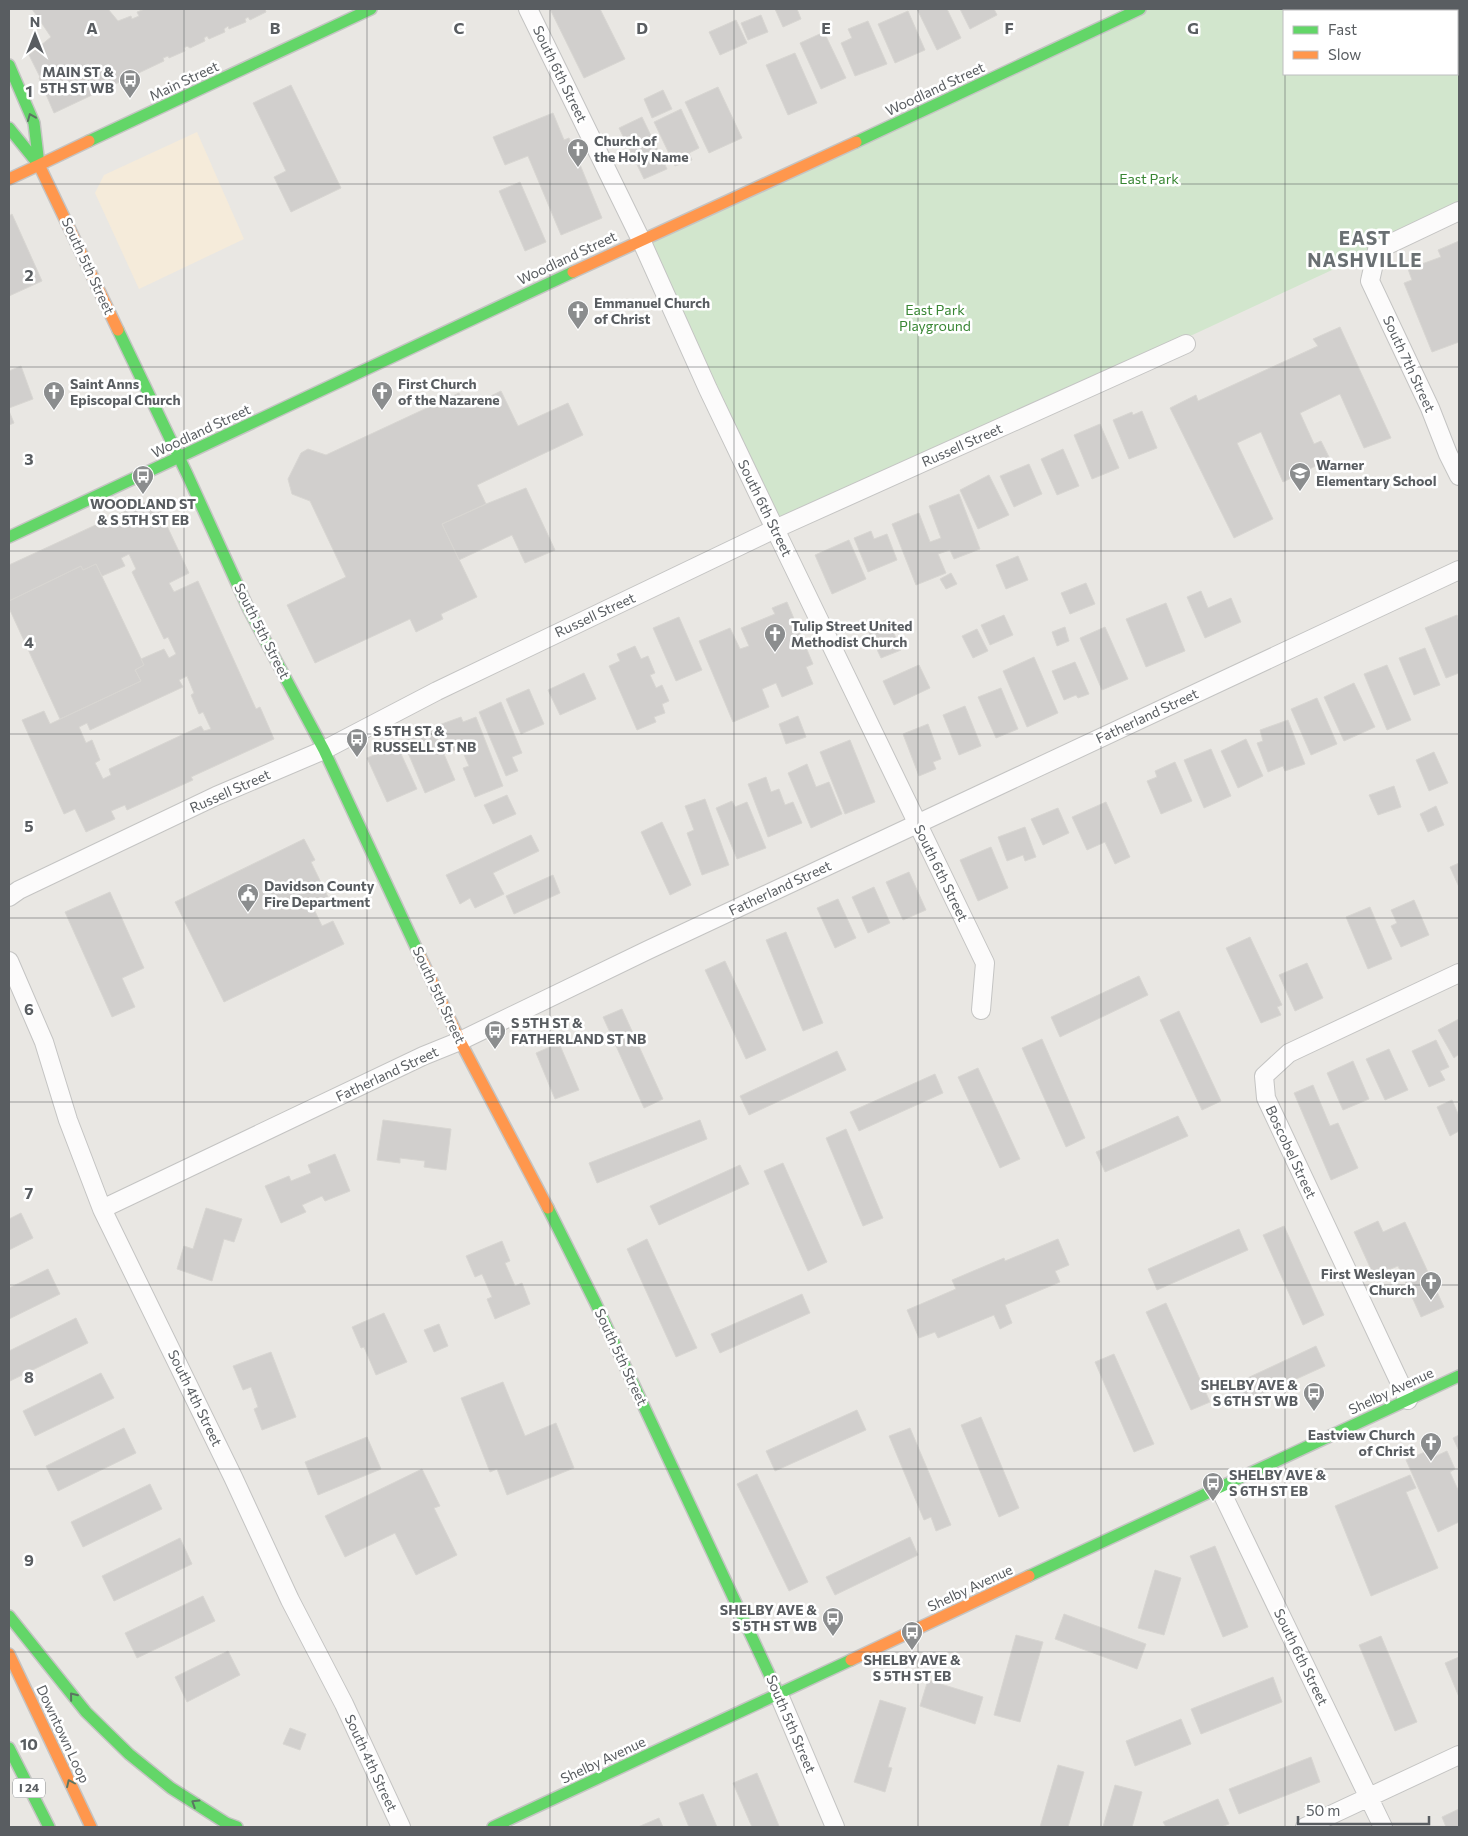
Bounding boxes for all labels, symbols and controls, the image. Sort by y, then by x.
north arrow [10,10,60,60]
legend [1283,10,1458,75]
text: N [30,13,40,30]
text: A [86,18,98,37]
text: B [270,18,281,37]
text: C [454,18,465,37]
text: D [636,18,648,37]
text: E [821,18,831,37]
text: F [1004,18,1014,37]
text: G [1187,18,1199,37]
text: Fast [1328,20,1357,38]
street label: South 6th Street [530,23,591,125]
text: Slow [1328,45,1361,63]
street label: Main Street [146,57,221,104]
street label: Woodland Street [883,58,987,119]
place label: MAIN ST & 5TH ST WB [40,63,114,96]
bus stop icon: MAIN ST & 5TH ST WB [118,68,142,99]
text: 1 [25,81,33,100]
one-way arrow [27,113,38,122]
place label: Church of the Holy Name [594,132,689,165]
church icon: Church of the Holy Name [566,137,590,168]
park label: East Park [1119,170,1179,187]
street label: South 5th Street [59,215,118,317]
district label: EAST NASHVILLE [1307,226,1423,271]
street label: Woodland Street [515,227,619,288]
text: 2 [24,265,34,284]
place label: Emmanuel Church of Christ [594,294,710,327]
church icon: Emmanuel Church of Christ [566,299,590,330]
park label: East Park Playground [899,301,971,334]
street label: South 7th Street [1380,313,1439,415]
place label: Saint Anns Episcopal Church [70,375,180,408]
place label: First Church of the Nazarene [398,375,500,408]
church icon: Saint Anns Episcopal Church [42,380,66,411]
church icon: First Church of the Nazarene [370,380,394,411]
street label: Woodland Street [149,400,253,461]
street label: Russell Street [919,419,1005,470]
text: 3 [24,449,34,468]
place label: Warner Elementary School [1316,456,1436,489]
street label: South 6th Street [735,457,796,559]
school or university icon: Warner Elementary School [1288,461,1312,492]
bus stop icon: WOODLAND ST & S 5TH ST EB [131,464,155,495]
place label: WOODLAND ST & S 5TH ST EB [90,495,196,528]
street label: South 5th Street [231,580,294,682]
street label: Russell Street [552,588,638,641]
place label: Tulip Street United Methodist Church [791,617,912,650]
church icon: Tulip Street United Methodist Church [763,622,787,653]
text: 4 [24,632,34,651]
street label: Fatherland Street [1093,684,1201,747]
place label: S 5TH ST & RUSSELL ST NB [373,722,476,755]
bus stop icon: S 5TH ST & RUSSELL ST NB [345,727,369,758]
street label: Russell Street [187,765,273,816]
text: 5 [24,816,34,835]
street label: South 6th Street [911,822,972,924]
street label: Fatherland Street [726,856,834,919]
place label: Davidson County Fire Department [264,877,375,910]
public building icon: Davidson County Fire Department [236,882,260,913]
street label: South 5th Street [410,944,469,1046]
text: 6 [24,999,34,1018]
place label: S 5TH ST & FATHERLAND ST NB [511,1014,646,1047]
bus stop icon: S 5TH ST & FATHERLAND ST NB [483,1019,507,1050]
street label: Fatherland Street [333,1042,441,1105]
street label: Boscobel Street [1263,1103,1320,1201]
text: 7 [25,1183,34,1202]
place label: First Wesleyan Church [1321,1265,1415,1298]
church icon: First Wesleyan Church [1419,1270,1443,1301]
street label: South 5th Street [592,1306,651,1408]
street label: South 4th Street [165,1347,226,1449]
street label: Shelby Avenue [1346,1363,1436,1418]
text: 8 [24,1367,34,1386]
place label: SHELBY AVE & S 6TH ST WB [1201,1376,1298,1409]
bus stop icon: SHELBY AVE & S 6TH ST WB [1302,1381,1326,1412]
place label: Eastview Church of Christ [1308,1426,1415,1459]
church icon: Eastview Church of Christ [1419,1431,1443,1462]
place label: SHELBY AVE & S 6TH ST EB [1229,1466,1327,1499]
bus stop icon: SHELBY AVE & S 6TH ST EB [1201,1471,1225,1502]
text: 9 [24,1550,34,1569]
street label: Shelby Avenue [925,1560,1015,1615]
place label: SHELBY AVE & S 5TH ST WB [720,1601,817,1634]
bus stop icon: SHELBY AVE & S 5TH ST WB [821,1606,845,1637]
street label: South 6th Street [1271,1606,1332,1708]
bus stop icon: SHELBY AVE & S 5TH ST EB [900,1620,924,1651]
place label: SHELBY AVE & S 5TH ST EB [863,1651,961,1684]
street label: South 5th Street [763,1672,820,1776]
street label: Downtown Loop [33,1682,94,1786]
one-way arrow [71,1693,79,1702]
street label: South 4th Street [342,1711,402,1814]
street label: Shelby Avenue [558,1732,648,1787]
text: 10 [20,1734,38,1753]
road number: I 24 [13,1779,45,1798]
one-way arrow [66,1779,76,1788]
scale bar [1298,1794,1429,1826]
one-way arrow [191,1799,200,1809]
text: 50 m [1306,1801,1340,1819]

